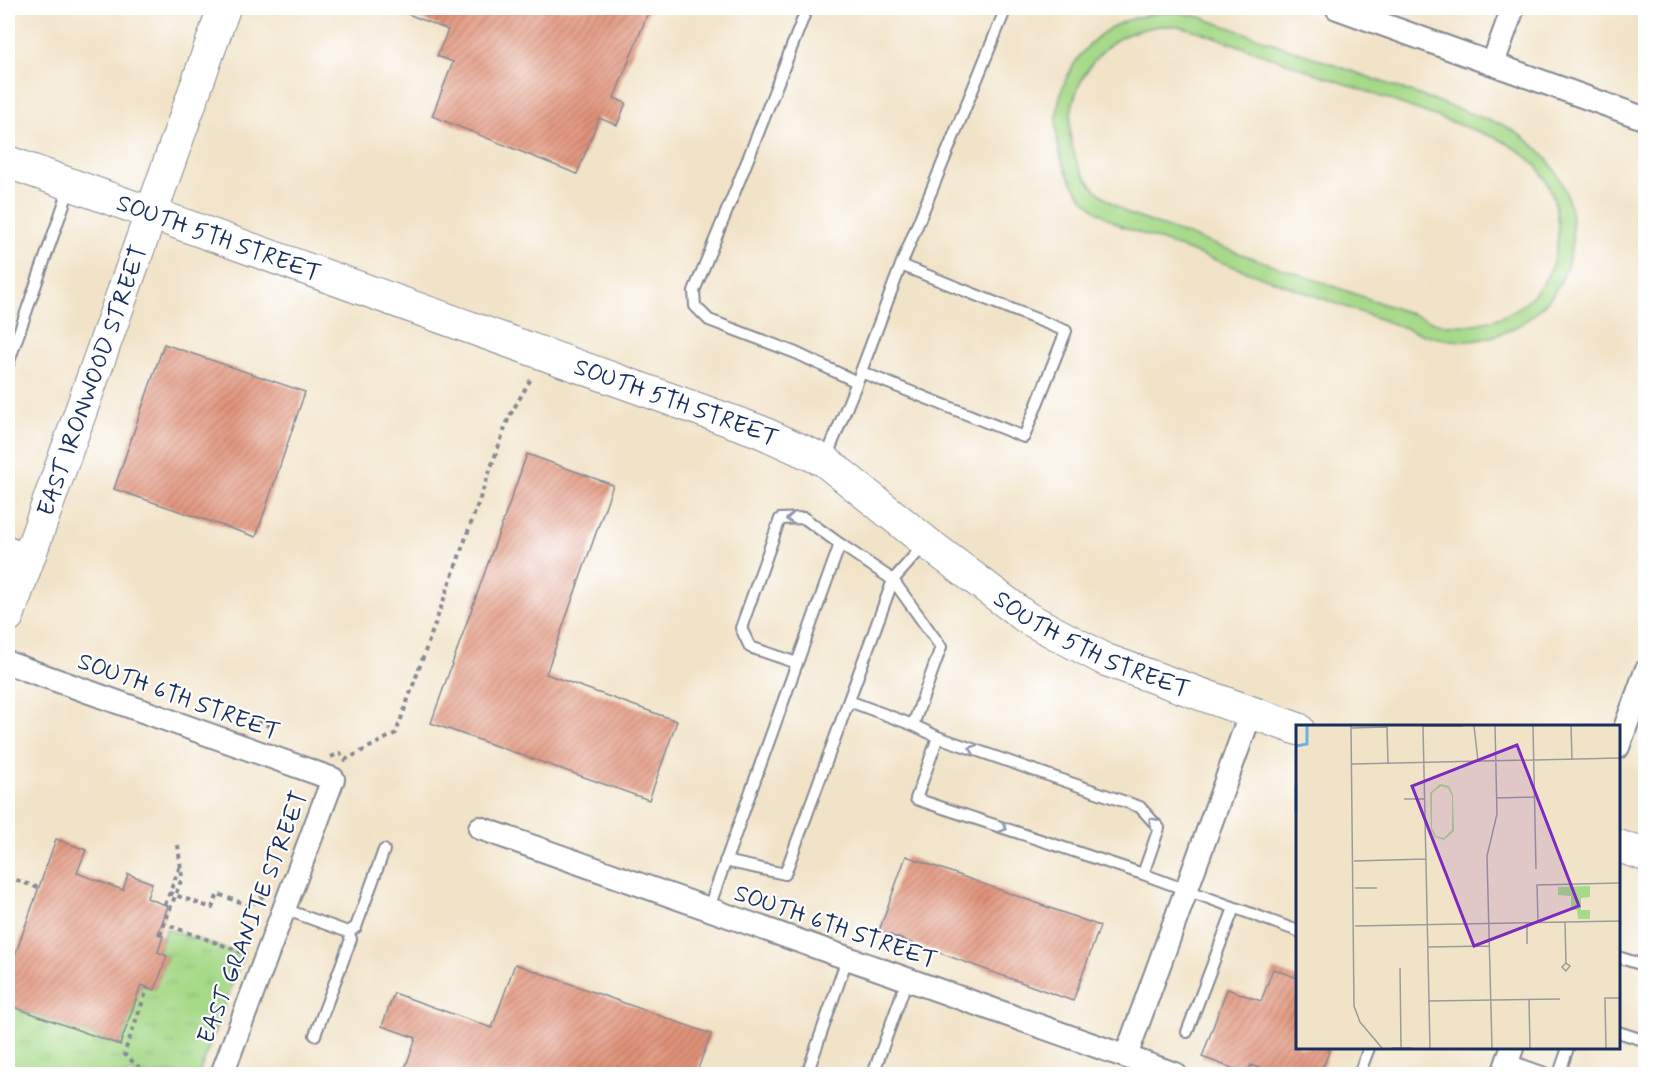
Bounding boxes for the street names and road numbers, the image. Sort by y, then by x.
street label: SOUTH 5TH STREET [112,188,325,290]
street label: EAST IRONWOOD STREET [31,241,155,521]
street label: SOUTH 5TH STREET [569,352,783,455]
street label: SOUTH 5TH STREET [987,584,1194,706]
street label: SOUTH 6TH STREET [73,646,284,748]
street label: EAST GRANITE STREET [191,787,316,1048]
street label: SOUTH 6TH STREET [730,878,941,977]

